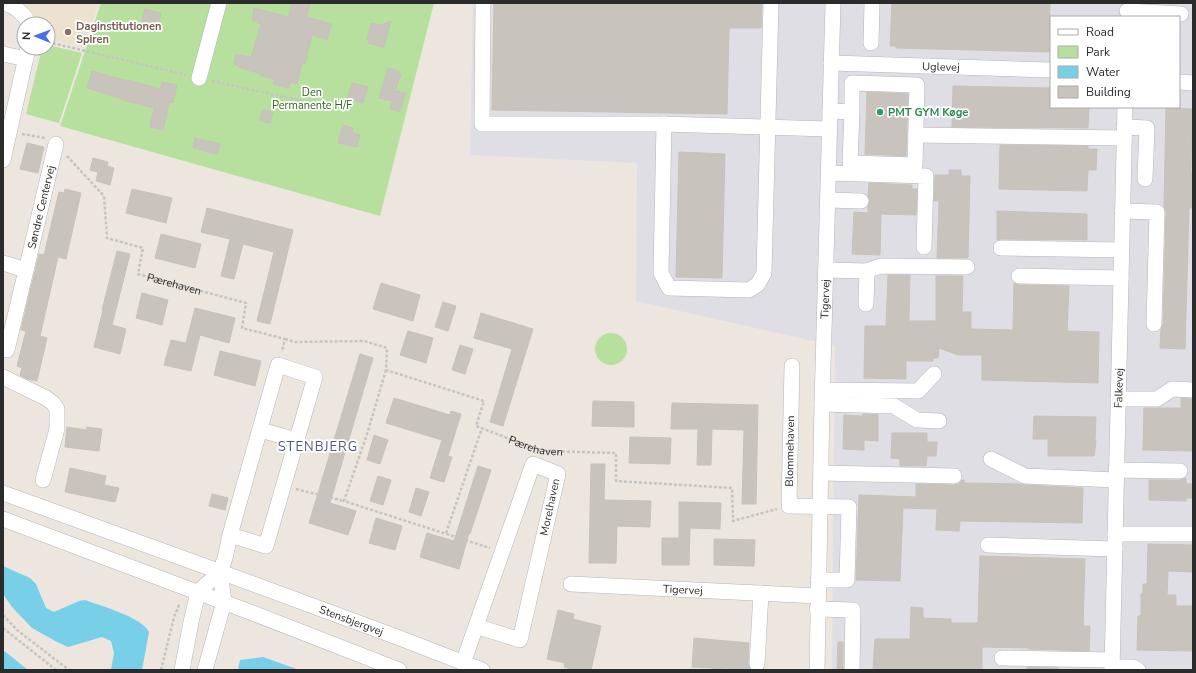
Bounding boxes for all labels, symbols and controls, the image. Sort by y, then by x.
north arrow [16,16,56,56]
legend [1050,16,1180,108]
place label: Daginstitutionen Spiren [76,19,161,47]
text: Road [1086,24,1114,40]
marker: Daginstitutionen Spiren [63,27,73,37]
text: N [19,32,34,40]
text: Park [1086,44,1111,60]
street label: Uglevej [922,58,960,75]
text: Water [1086,64,1120,80]
text: Building [1086,84,1131,100]
park label: Den Permanente H/F [272,85,352,113]
place label: PMT GYM Køge [888,105,968,120]
marker: PMT GYM Køge [875,107,885,117]
street label: Søndre Centervej [24,164,58,250]
street label: Pærehaven [145,269,203,298]
street label: Tigervej [817,279,833,319]
street label: Falkevej [1111,368,1126,408]
street label: Blommehaven [782,415,798,487]
street label: Pærehaven [507,432,563,459]
district label: STENBJERG [278,438,358,456]
street label: Morelhaven [537,477,563,537]
street label: Tigervej [663,581,703,598]
street label: Stensbjergvej [317,602,386,639]

